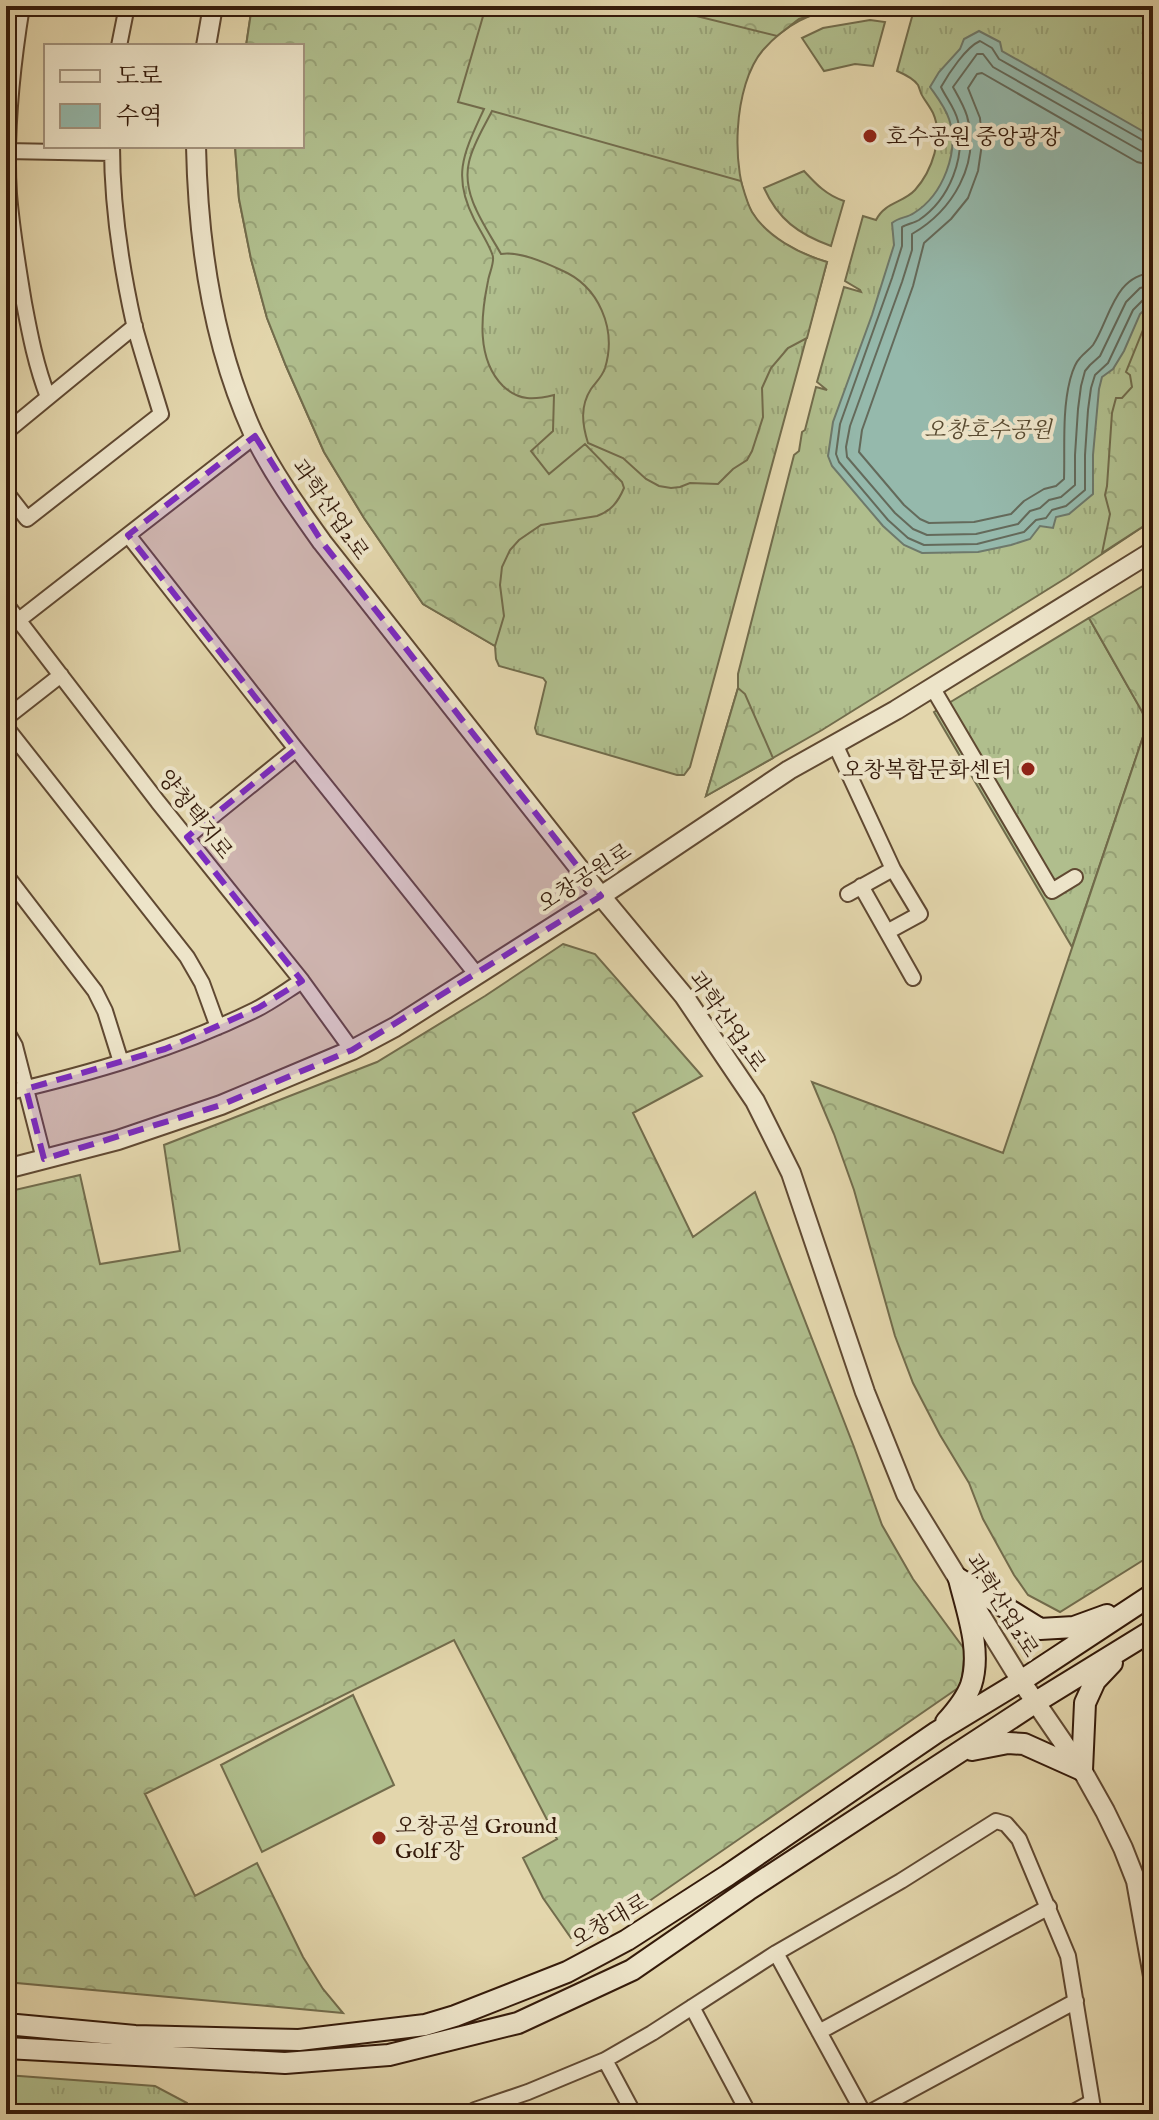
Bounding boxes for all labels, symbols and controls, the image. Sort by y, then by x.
legend [44,44,304,148]
text: 도로 [116,62,162,93]
text: 수역 [116,102,162,133]
place label: 호수공원 중앙광장 [886,124,1062,152]
marker: 호수공원 중앙광장 [861,127,879,145]
park label: 오창호수공원 [924,417,1054,445]
street label: 과학산업2로 [284,454,374,566]
place label: 오창복합문화센터 [842,757,1012,785]
marker: 오창복합문화센터 [1019,760,1037,778]
street label: 양청택지로 [151,765,238,866]
street label: 오창공원로 [533,838,637,919]
street label: 과학산업2로 [681,966,771,1078]
street label: 과학산업2로 [959,1549,1044,1663]
place label: 오창공설 Ground Golf 장 [395,1813,557,1866]
marker: 오창공설 Ground Golf 장 [370,1829,388,1847]
street label: 오창대로 [566,1888,654,1955]

